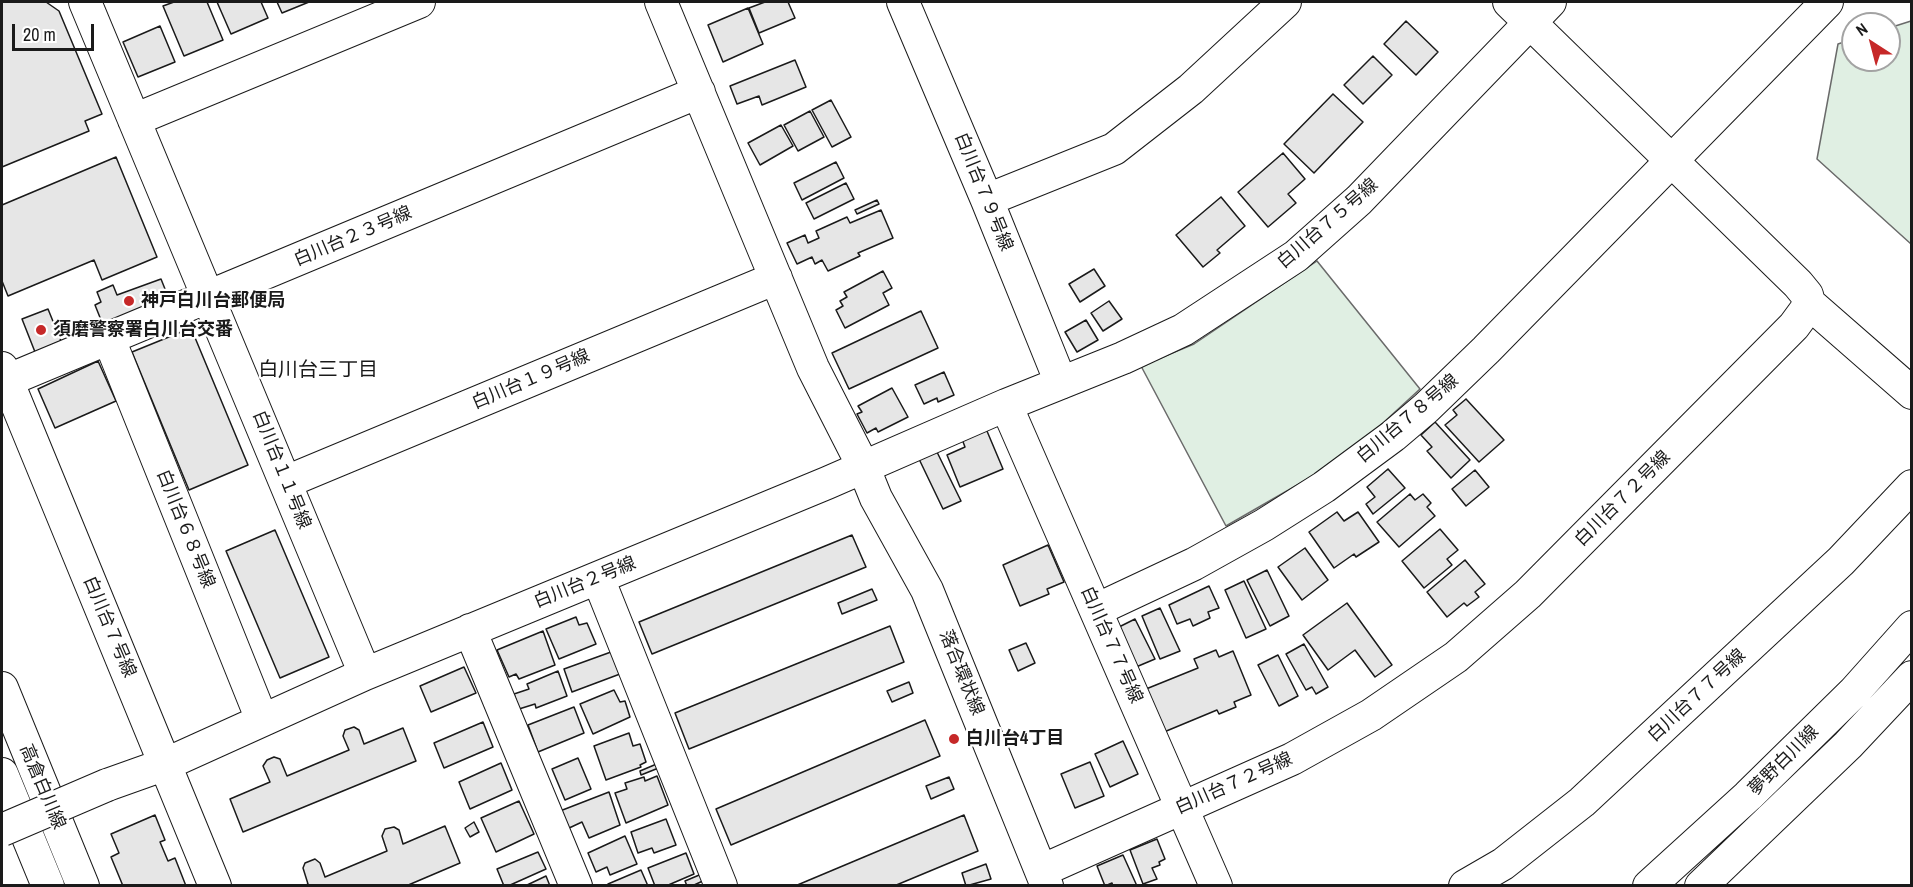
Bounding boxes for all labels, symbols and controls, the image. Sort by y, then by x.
scale bar [15,12,98,50]
north arrow [1841,12,1901,72]
text: N [1851,17,1872,41]
text: 20 m [23,22,56,47]
street label: 白川台７９号線 [949,130,1017,254]
street label: 白川台７５号線 [1273,175,1383,273]
street label: 白川台２３号線 [291,202,415,272]
place label: 神戸白川台郵便局 [141,290,285,312]
marker: 神戸白川台郵便局 [122,294,136,308]
place label: 須磨警察署白川台交番 [53,319,233,341]
marker: 須磨警察署白川台交番 [34,323,48,337]
street label: 白川台１９号線 [469,345,593,415]
district label: 白川台三丁目 [258,359,378,383]
street label: 白川台７８号線 [1353,370,1463,468]
street label: 白川台１１号線 [247,408,315,532]
street label: 白川台７２号線 [1571,447,1675,551]
street label: 白川台６８号線 [151,467,219,591]
street label: 白川台２号線 [531,553,639,613]
street label: 白川台７号線 [78,573,140,681]
street label: 白川台７７号線 [1076,583,1146,707]
street label: 落合環状線 [934,627,988,719]
street label: 白川台７７号線 [1644,645,1750,747]
street label: 夢野白川線 [1745,722,1823,800]
place label: 白川台4丁目 [966,728,1064,750]
marker: 白川台4丁目 [947,732,961,746]
street label: 高倉白川線 [14,741,70,833]
street label: 白川台７２号線 [1172,749,1296,819]

